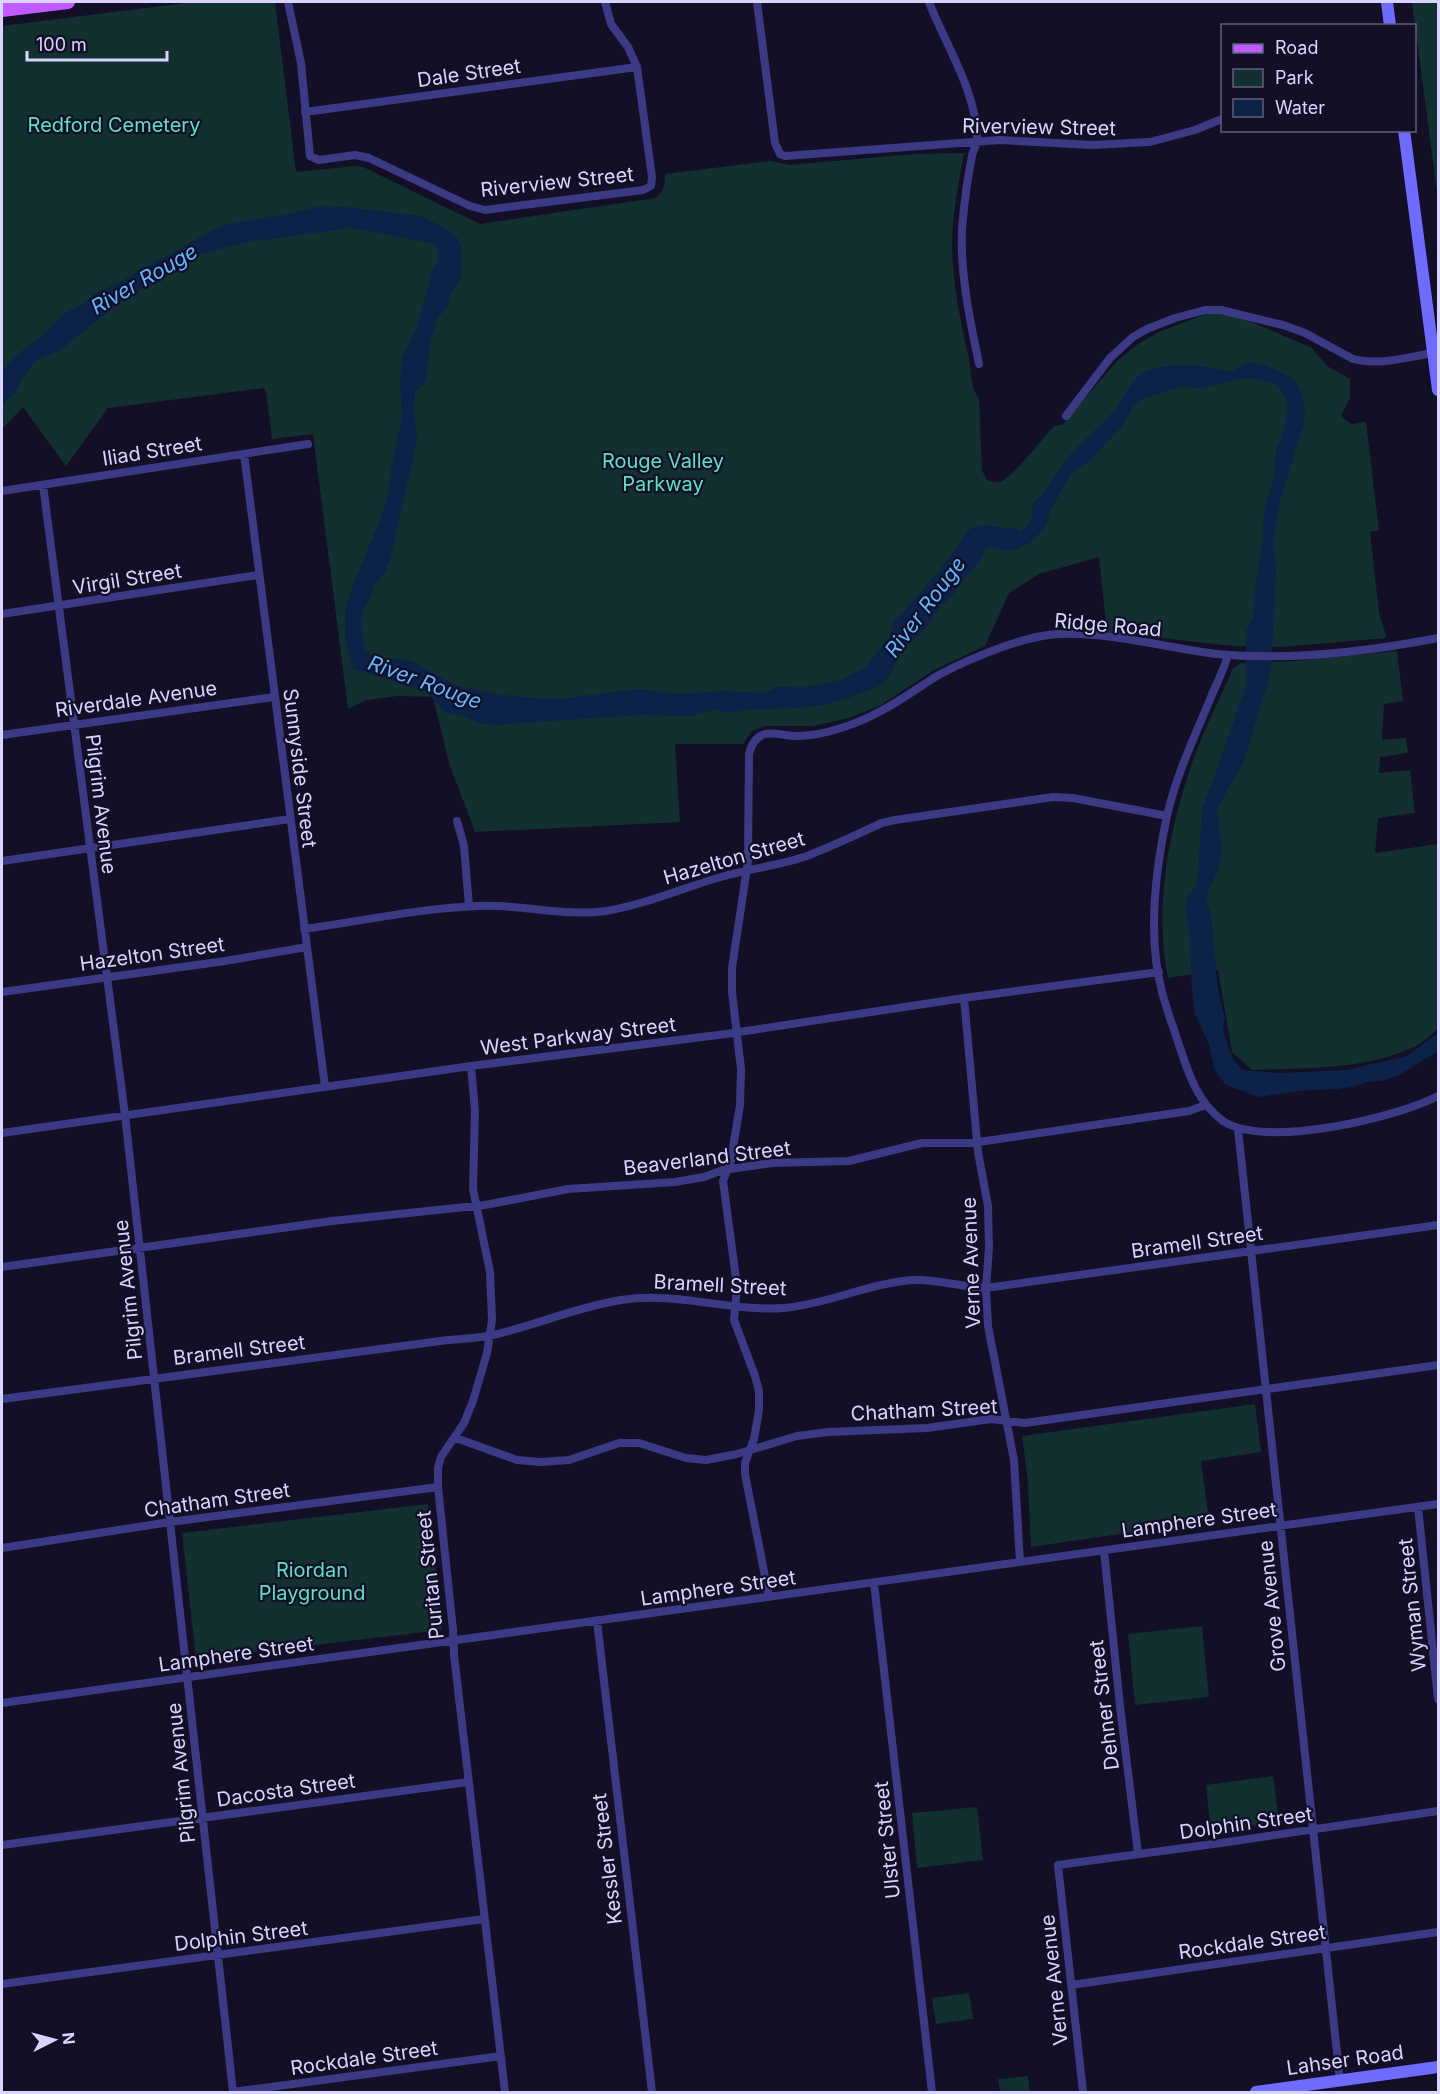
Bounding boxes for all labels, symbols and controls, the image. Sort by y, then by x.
scale bar [27,24,166,62]
legend [1221,24,1416,132]
text: 100 m [36,34,87,55]
text: Road [1275,37,1318,58]
street label: Dale Street [416,54,523,92]
text: Park [1275,67,1314,88]
text: Water [1275,97,1325,118]
park label: Redford Cemetery [28,113,200,137]
street label: Riverview Street [962,114,1117,140]
street label: Riverview Street [479,162,635,202]
water label: River Rouge [86,238,202,320]
street label: Iliad Street [100,431,204,471]
park label: Rouge Valley Parkway [602,449,724,496]
water label: River Rouge [879,552,971,662]
street label: Virgil Street [71,558,184,599]
street label: Ridge Road [1053,608,1163,642]
water label: River Rouge [365,650,485,714]
street label: Riverdale Avenue [53,676,219,722]
street label: Sunnyside Street [278,687,322,850]
street label: Pilgrim Avenue [81,733,121,875]
street label: Hazelton Street [661,826,808,890]
street label: Hazelton Street [78,932,226,976]
street label: West Parkway Street [479,1012,677,1060]
street label: Beaverland Street [622,1136,792,1180]
street label: Verne Avenue [957,1197,985,1329]
street label: Pilgrim Avenue [109,1219,147,1361]
street label: Bramell Street [1130,1221,1265,1263]
street label: Bramell Street [653,1270,787,1300]
street label: Bramell Street [172,1330,307,1370]
street label: Chatham Street [850,1394,998,1426]
street label: Chatham Street [143,1478,292,1522]
street label: Lamphere Street [1120,1497,1279,1543]
street label: Puritan Street [411,1509,449,1640]
street label: Wyman Street [1393,1537,1431,1673]
street label: Grove Avenue [1253,1539,1291,1673]
park label: Riordan Playground [259,1558,365,1605]
street label: Lamphere Street [639,1565,798,1611]
street label: Lamphere Street [157,1631,316,1677]
street label: Dehner Street [1084,1638,1124,1771]
street label: Pilgrim Avenue [162,1702,200,1844]
street label: Dacosta Street [215,1768,357,1812]
street label: Ulster Street [869,1780,905,1900]
street label: Kessler Street [587,1792,627,1926]
street label: Dolphin Street [1178,1802,1315,1844]
street label: Verne Avenue [1035,1913,1073,2047]
street label: Dolphin Street [173,1916,309,1956]
street label: Rockdale Street [1177,1920,1328,1964]
north arrow [24,2010,84,2070]
text: N [58,2031,80,2046]
street label: Rockdale Street [289,2036,440,2080]
street label: Lahser Road [1285,2040,1405,2080]

